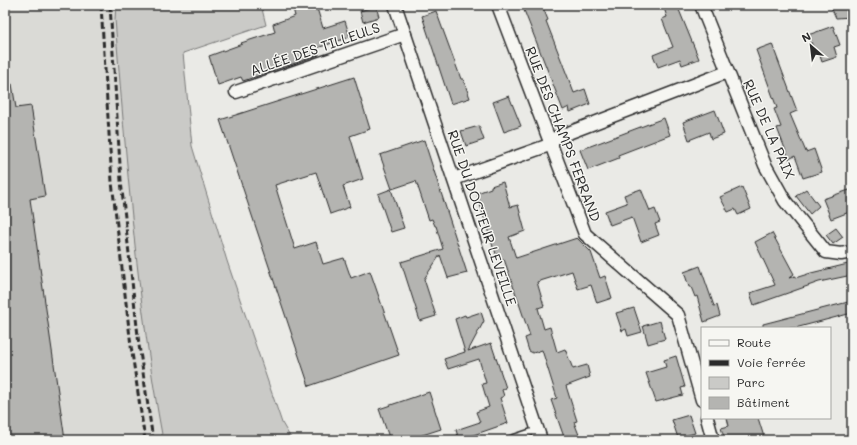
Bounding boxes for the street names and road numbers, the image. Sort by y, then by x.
street label: ALLÉE DES TILLEULS [247,17,382,80]
street label: RUE DES CHAMPS FERRAND [521,44,606,224]
street label: RUE DE LA PAIX [739,76,800,182]
street label: RUE DU DOCTEUR LEVEILLE [443,127,522,308]

